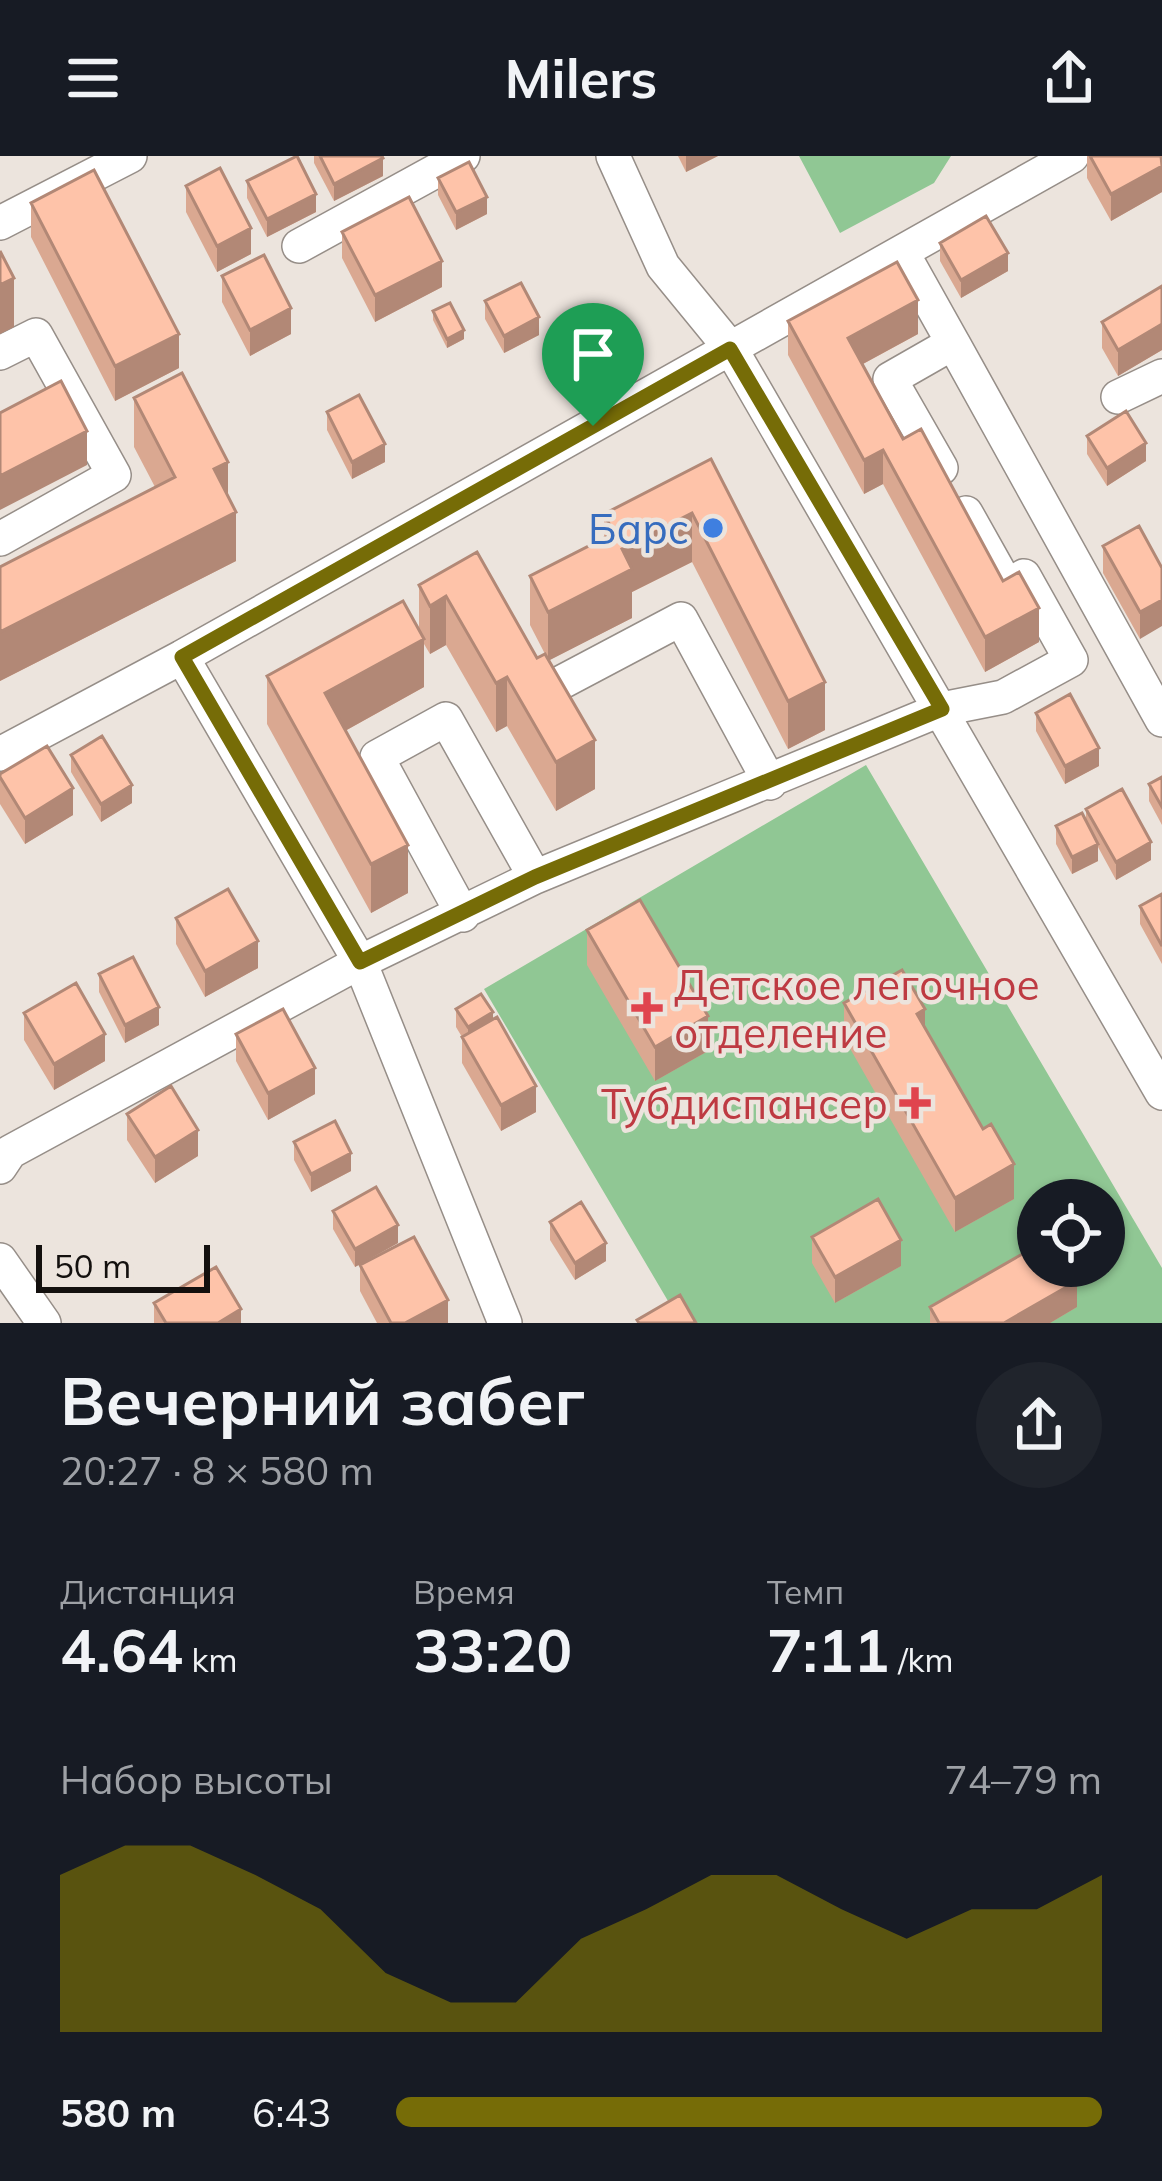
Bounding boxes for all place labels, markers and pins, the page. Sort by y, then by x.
pin [542,303,644,426]
place label: Барс [588,502,689,555]
marker: Барс [700,515,726,541]
place label: Детское легочное отделение [674,958,1040,1059]
marker: Детское легочное отделение [631,992,663,1024]
place label: Тубдиспансер [601,1077,888,1130]
marker: Тубдиспансер [899,1087,931,1119]

